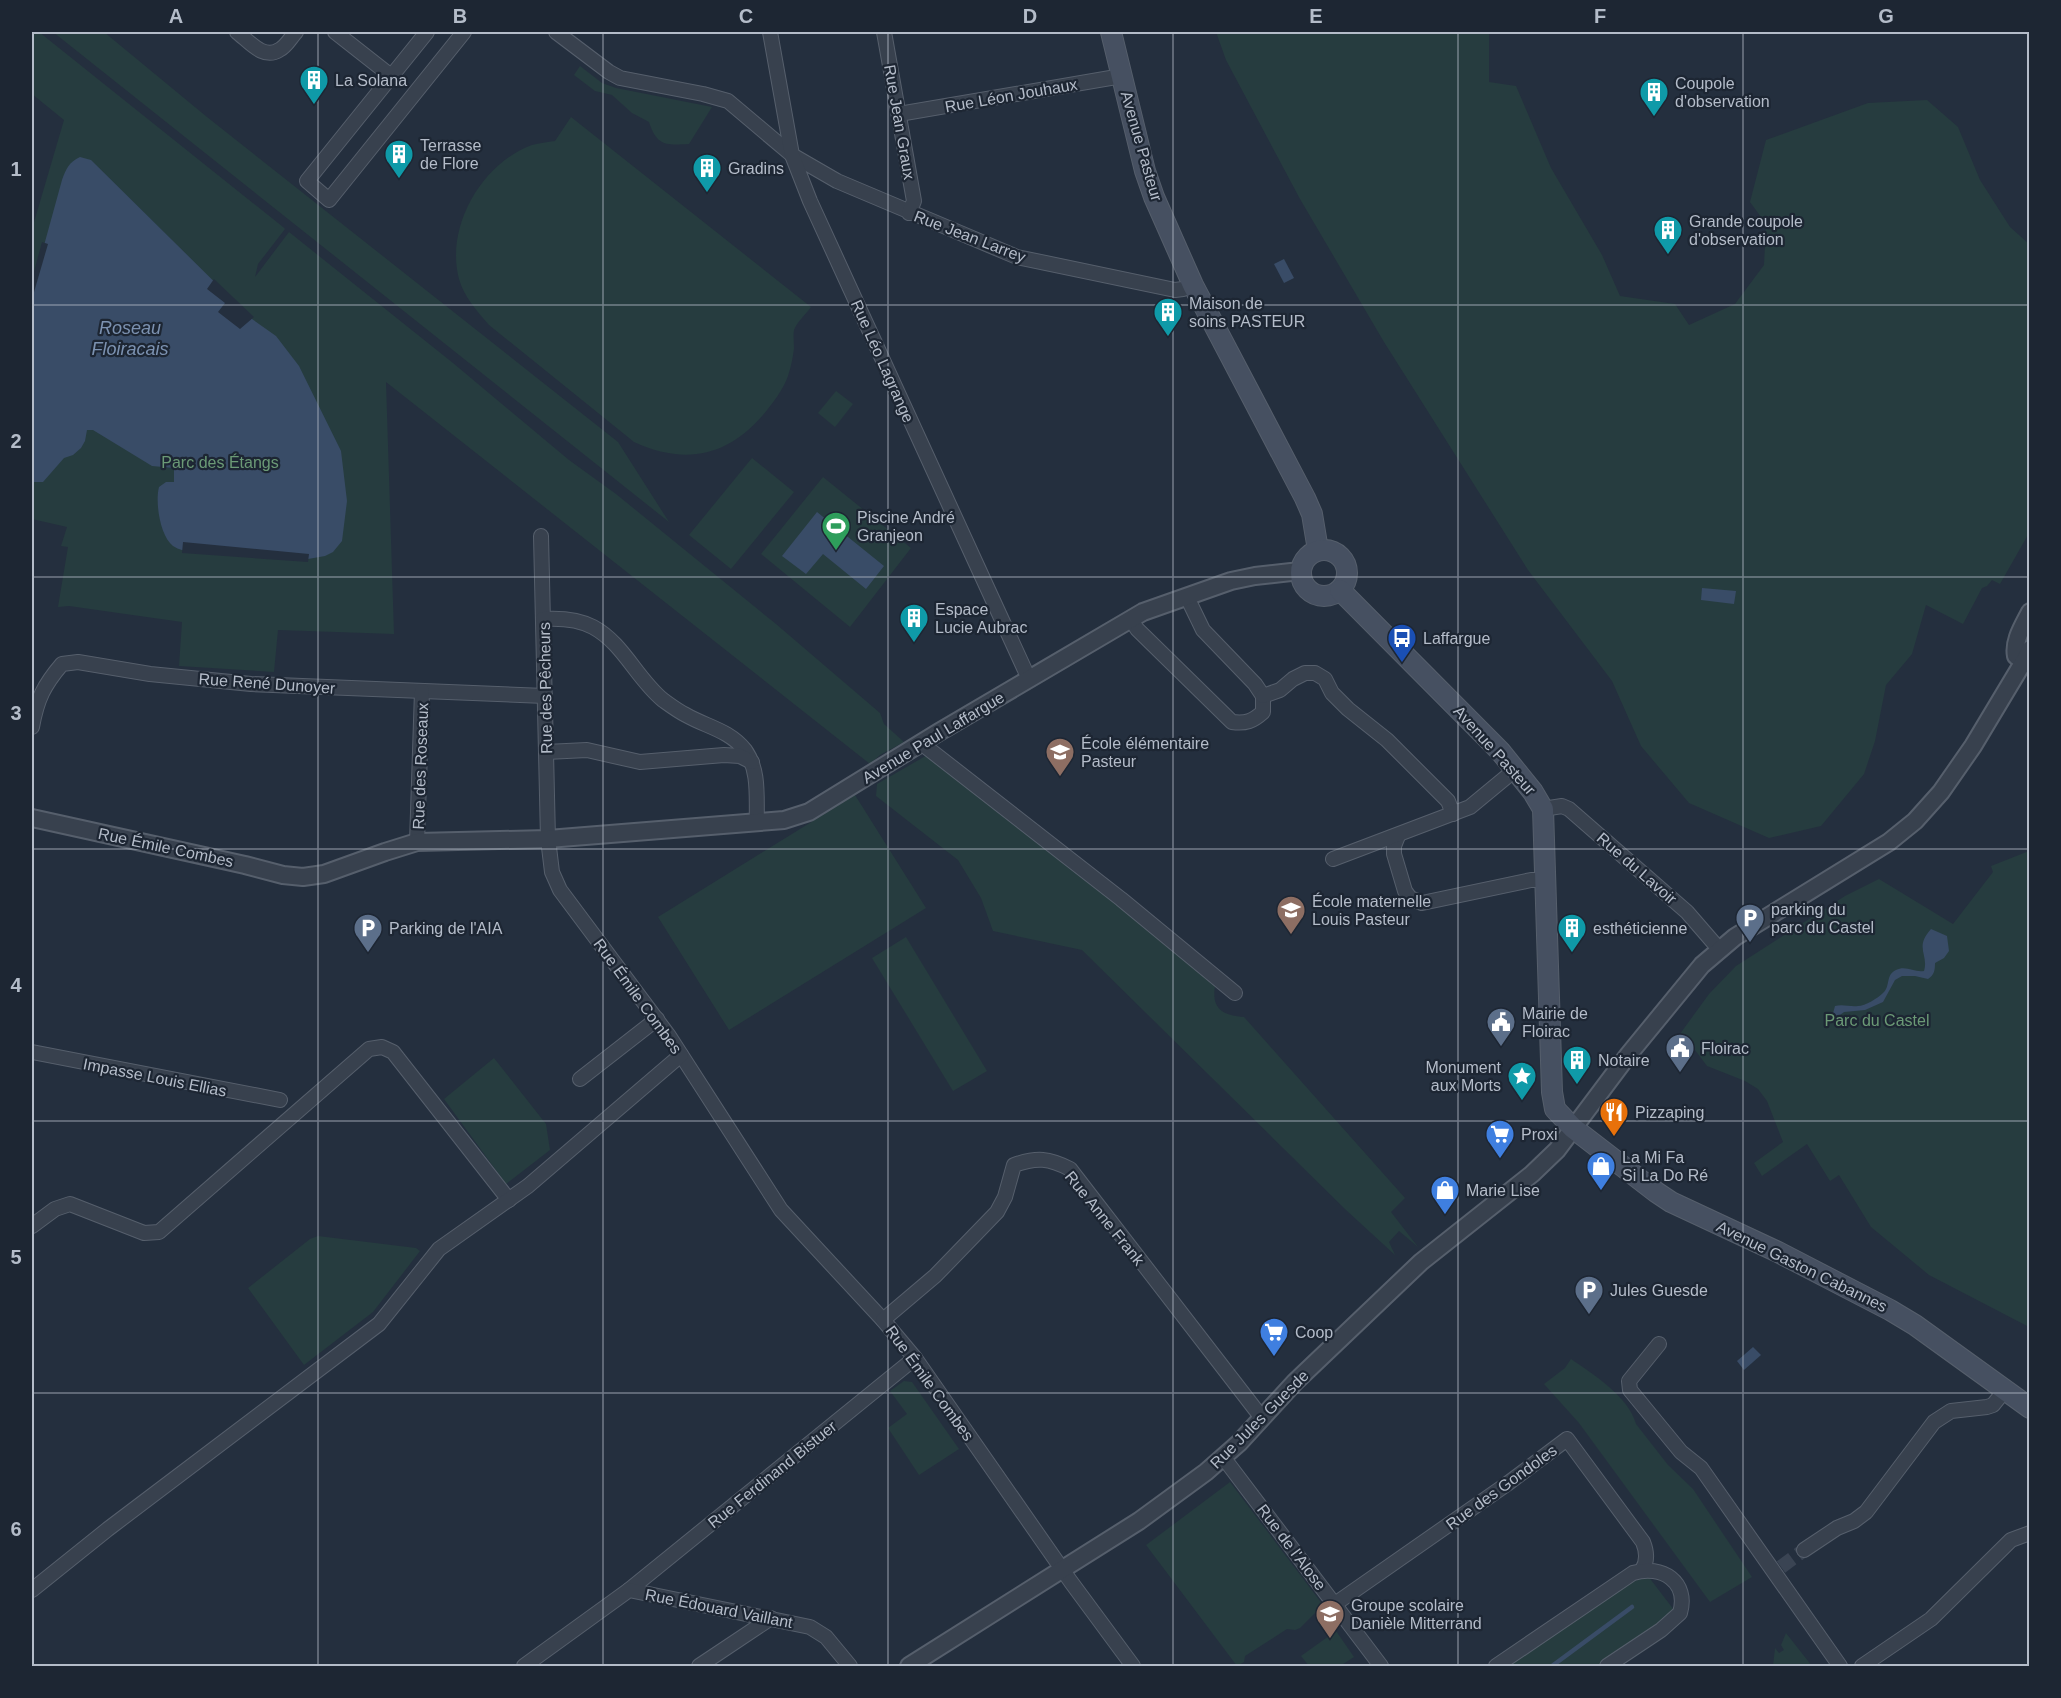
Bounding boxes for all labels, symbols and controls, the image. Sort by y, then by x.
text: A [169,5,183,27]
text: B [453,5,467,27]
text: C [739,5,753,27]
text: D [1023,5,1037,27]
text: E [1309,5,1323,27]
text: F [1594,5,1606,27]
text: G [1878,5,1894,27]
street label: Rue Jean Graux [881,63,918,181]
building icon: La Solana [298,64,330,106]
place label: La Solana [335,72,407,89]
street label: Rue Léon Jouhaux [943,75,1079,116]
place label: Coupole d'observation [1675,75,1770,110]
building icon: Coupole d'observation [1638,76,1670,118]
street label: Avenue Pasteur [1118,89,1166,204]
place label: Terrasse de Flore [420,137,481,172]
building icon: Terrasse de Flore [383,138,415,180]
building icon: Gradins [691,152,723,194]
text: 1 [10,158,22,180]
place label: Gradins [728,160,784,177]
street label: Rue Jean Larrey [912,207,1028,266]
place label: Grande coupole d'observation [1689,213,1803,248]
building icon: Grande coupole d'observation [1652,214,1684,256]
place label: Maison de soins PASTEUR [1189,295,1305,330]
building icon: Maison de soins PASTEUR [1152,296,1184,338]
street label: Rue Léo Lagrange [848,297,917,425]
water label: Roseau Floiracais [91,318,169,359]
text: 2 [10,430,22,452]
park label: Parc des Étangs [161,453,279,471]
place label: Piscine André Granjeon [857,509,955,544]
sports icon: Piscine André Granjeon [820,510,852,552]
place label: Espace Lucie Aubrac [935,601,1028,636]
building icon: Espace Lucie Aubrac [898,602,930,644]
street label: Rue des Pêcheurs [536,622,555,754]
bus stop icon: Laffargue [1386,622,1418,664]
place label: Laffargue [1423,630,1490,647]
street label: Rue René Dunoyer [198,670,337,697]
street label: Avenue Paul Laffargue [859,688,1007,786]
text: 3 [10,702,22,724]
street label: Rue des Roseaux [410,702,431,830]
street label: Avenue Pasteur [1450,702,1539,799]
place label: École élémentaire Pasteur [1081,734,1209,770]
school or university icon: École élémentaire Pasteur [1044,736,1076,778]
street label: Rue Émile Combes [97,824,235,870]
street label: Rue du Lavoir [1594,829,1680,908]
place label: École maternelle Louis Pasteur [1312,892,1431,928]
school or university icon: École maternelle Louis Pasteur [1275,894,1307,936]
place label: parking du parc du Castel [1771,901,1874,936]
parking icon: parking du parc du Castel [1734,902,1766,944]
parking icon: Parking de l'AIA [352,912,384,954]
building icon: esthéticienne [1556,912,1588,954]
place label: Parking de l'AIA [389,920,503,937]
place label: esthéticienne [1593,920,1687,937]
street label: Rue Émile Combes [590,935,686,1057]
text: 4 [10,974,22,996]
place label: Mairie de Floirac [1522,1005,1588,1040]
public building icon: Mairie de Floirac [1485,1006,1517,1048]
park label: Parc du Castel [1825,1012,1929,1029]
public building icon: Floirac [1664,1032,1696,1074]
place label: Floirac [1701,1040,1749,1057]
building icon: Notaire [1561,1044,1593,1086]
place label: Notaire [1598,1052,1650,1069]
street label: Impasse Louis Ellias [82,1055,228,1100]
place label: Monument aux Morts [1425,1059,1502,1094]
place icon: Monument aux Morts [1506,1060,1538,1102]
restaurant icon: Pizzaping [1598,1096,1630,1138]
place label: Pizzaping [1635,1104,1704,1121]
supermarket icon: Proxi [1484,1118,1516,1160]
place label: Proxi [1521,1126,1557,1143]
place label: La Mi Fa Si La Do Ré [1622,1149,1708,1184]
shop icon: La Mi Fa Si La Do Ré [1585,1150,1617,1192]
street label: Rue Anne Frank [1062,1168,1148,1269]
shop icon: Marie Lise [1429,1174,1461,1216]
place label: Marie Lise [1466,1182,1540,1199]
street label: Avenue Gaston Cabannes [1714,1218,1890,1315]
text: 5 [10,1246,22,1268]
parking icon: Jules Guesde [1573,1274,1605,1316]
place label: Jules Guesde [1610,1282,1708,1299]
supermarket icon: Coop [1258,1316,1290,1358]
street label: Rue Émile Combes [882,1322,978,1444]
place label: Coop [1295,1324,1333,1341]
street label: Rue Jules Guesde [1207,1367,1312,1472]
street label: Rue Ferdinand Bistuer [705,1417,840,1531]
street label: Rue des Gondoles [1443,1442,1560,1533]
street label: Rue de l'Alose [1254,1501,1329,1593]
text: 6 [10,1518,22,1540]
street label: Rue Édouard Vaillant [644,1585,795,1631]
place label: Groupe scolaire Danièle Mitterrand [1351,1597,1482,1632]
school or university icon: Groupe scolaire Danièle Mitterrand [1314,1598,1346,1640]

